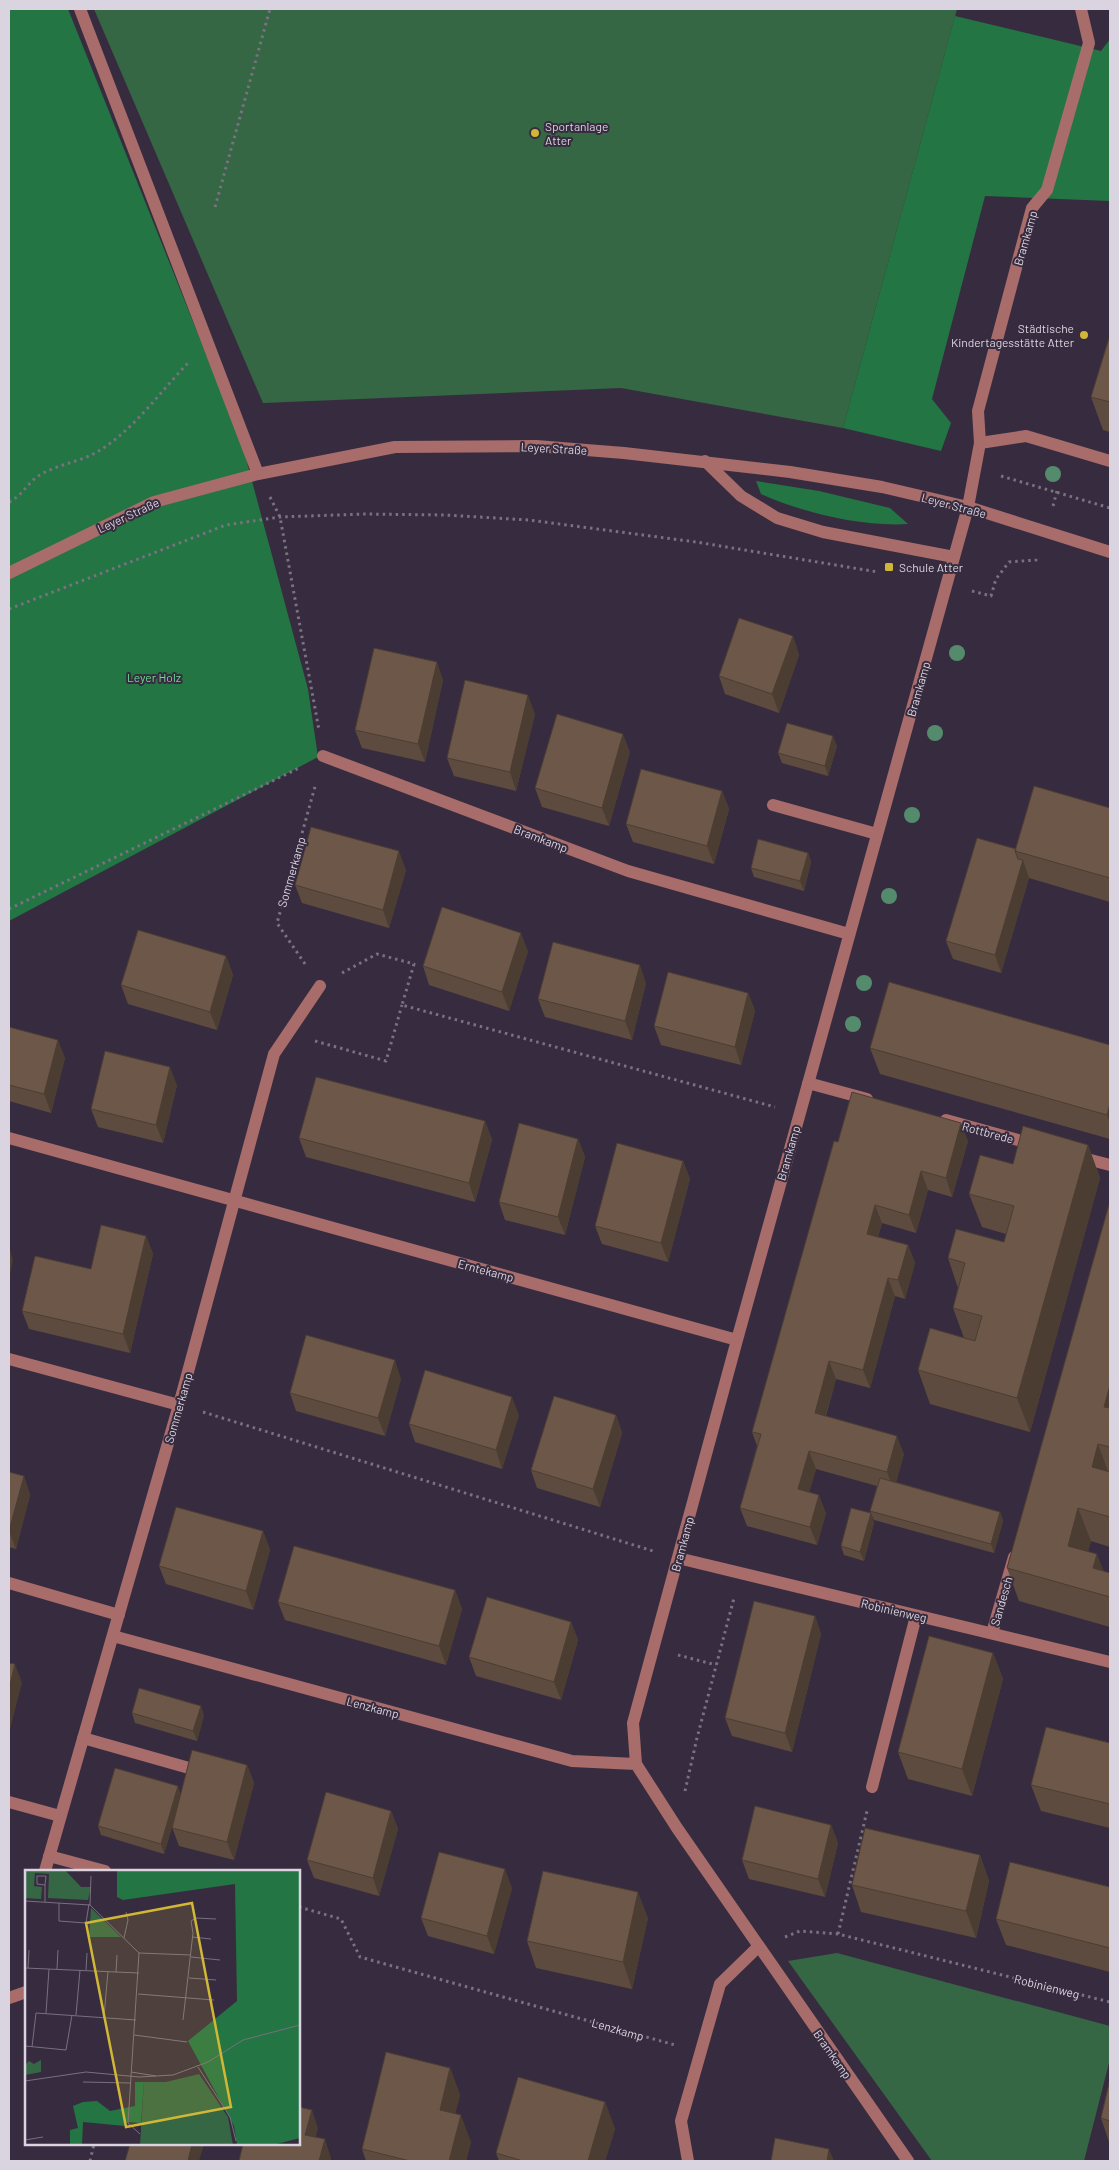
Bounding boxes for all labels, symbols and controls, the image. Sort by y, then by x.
place label: Sportanlage Atter [545,119,608,147]
marker: Sportanlage Atter [529,127,541,139]
street label: Bramkamp [1010,209,1040,267]
place label: Städtische Kindertagesstätte Atter [951,321,1075,349]
marker: Städtische Kindertagesstätte Atter [1078,329,1090,341]
street label: Leyer Straße [520,439,588,457]
street label: Leyer Straße [920,490,988,520]
street label: Leyer Straße [95,495,161,535]
place label: Schule Atter [899,560,964,574]
marker: Schule Atter [883,561,895,573]
street label: Bramkamp [903,660,933,718]
park label: Leyer Holz [127,670,181,684]
street label: Bramkamp [512,821,570,855]
street label: Sommerkamp [274,835,308,909]
street label: Rottbrede [961,1118,1015,1146]
street label: Bramkamp [773,1124,803,1182]
street label: Erntekamp [457,1256,515,1284]
street label: Sommerkamp [161,1371,195,1445]
street label: Bramkamp [668,1515,696,1573]
street label: Sandesch [987,1575,1015,1627]
street label: Robinienweg [860,1596,928,1624]
street label: Lenzkamp [345,1693,401,1721]
inset map [25,1870,300,2145]
street label: Robinienweg [1013,1971,1081,2001]
street label: Lenzkamp [590,2015,646,2043]
street label: Bramkamp [811,2027,855,2081]

